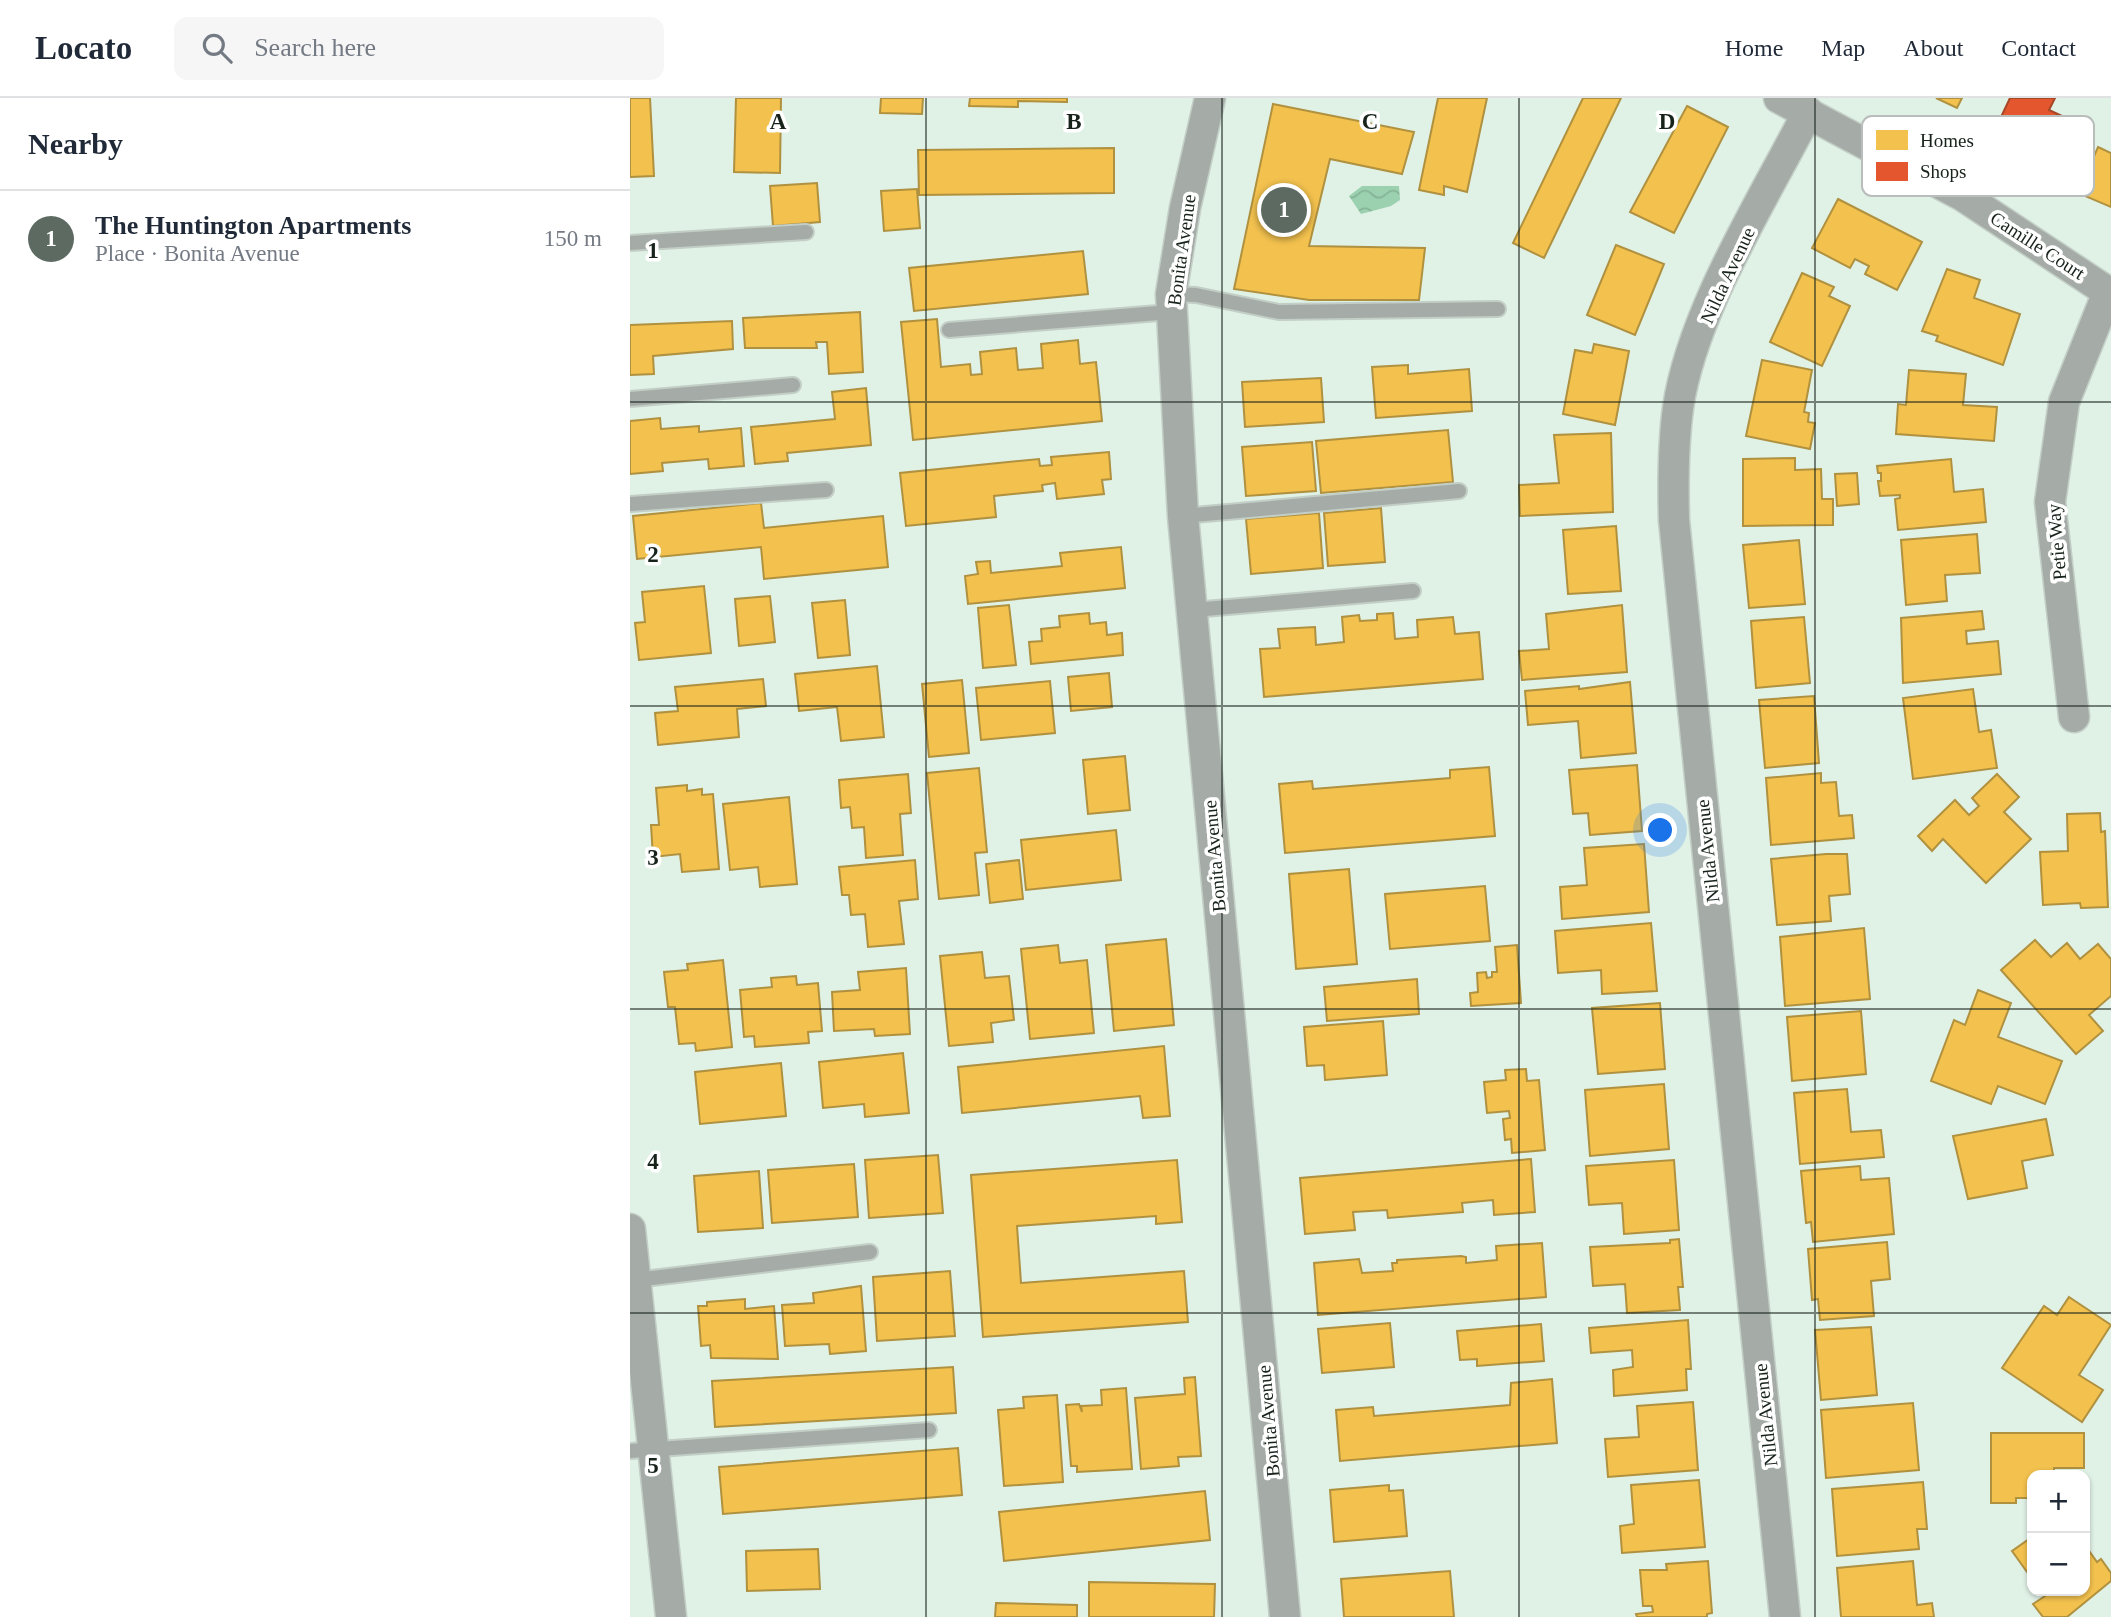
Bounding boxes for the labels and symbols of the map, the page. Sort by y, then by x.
text: A [770,109,787,134]
text: B [1066,109,1082,134]
text: C [1362,109,1378,134]
text: D [1659,109,1675,134]
legend [1862,116,2094,196]
text: Homes [1920,130,1974,151]
text: Shops [1920,161,1966,182]
pin: 1 [1261,184,1307,236]
street label: Bonita Avenue [1163,193,1200,307]
street label: Camille Court [1987,207,2089,284]
street label: Nilda Avenue [1696,224,1759,327]
text: 1 [647,238,659,263]
street label: Petie Way [2043,502,2070,581]
text: 2 [647,542,659,567]
street label: Nilda Avenue [1692,798,1723,904]
street label: Bonita Avenue [1199,799,1230,913]
your location [1643,813,1677,847]
text: 3 [647,845,659,870]
text: 4 [647,1149,659,1174]
street label: Nilda Avenue [1750,1362,1781,1468]
street label: Bonita Avenue [1253,1364,1284,1478]
text: 5 [647,1453,659,1478]

